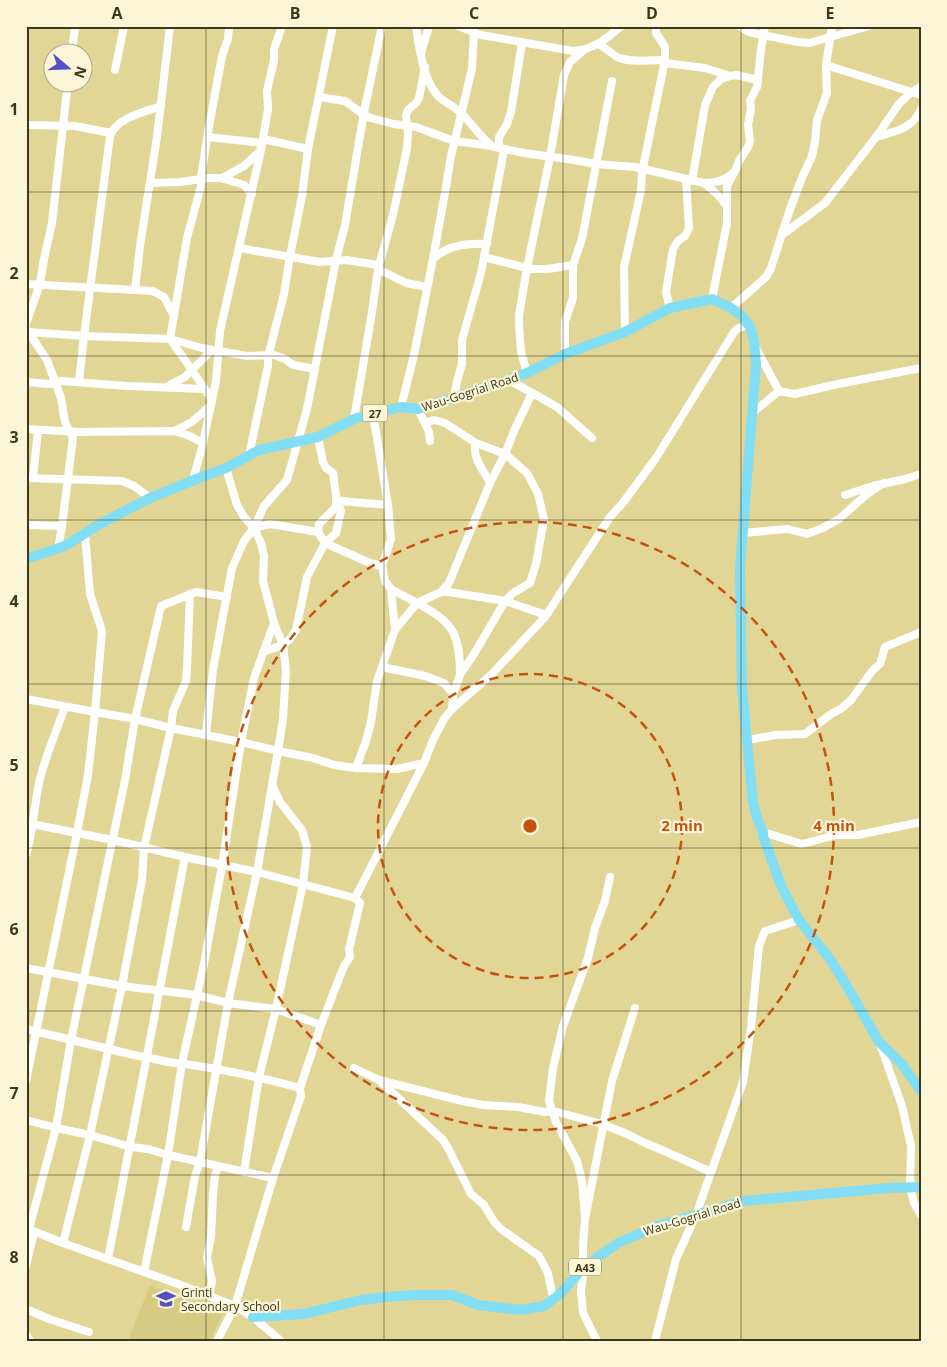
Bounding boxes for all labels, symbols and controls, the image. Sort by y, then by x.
text: A [111,2,123,24]
text: B [290,2,300,24]
text: C [469,2,479,24]
text: D [646,2,658,24]
text: E [826,2,835,24]
north arrow [42,42,92,92]
text: N [70,64,92,81]
text: 1 [9,98,19,120]
text: 2 [9,262,19,284]
street label: Wau-Gogrial Road [419,368,521,416]
road number: 27 [362,404,388,422]
text: 3 [9,426,19,448]
text: 4 [9,590,19,612]
text: 5 [9,754,19,776]
text: 2 min [661,815,703,835]
text: 4 min [813,815,855,835]
centre of rings [521,817,539,835]
text: 6 [9,918,19,940]
text: 7 [9,1082,19,1104]
street label: Wau-Gogrial Road [641,1194,743,1240]
text: 8 [9,1246,19,1268]
road number: A43 [569,1258,601,1276]
place label: Grinti Secondary School [181,1284,280,1315]
school or university icon: Grinti Secondary School [155,1288,177,1310]

